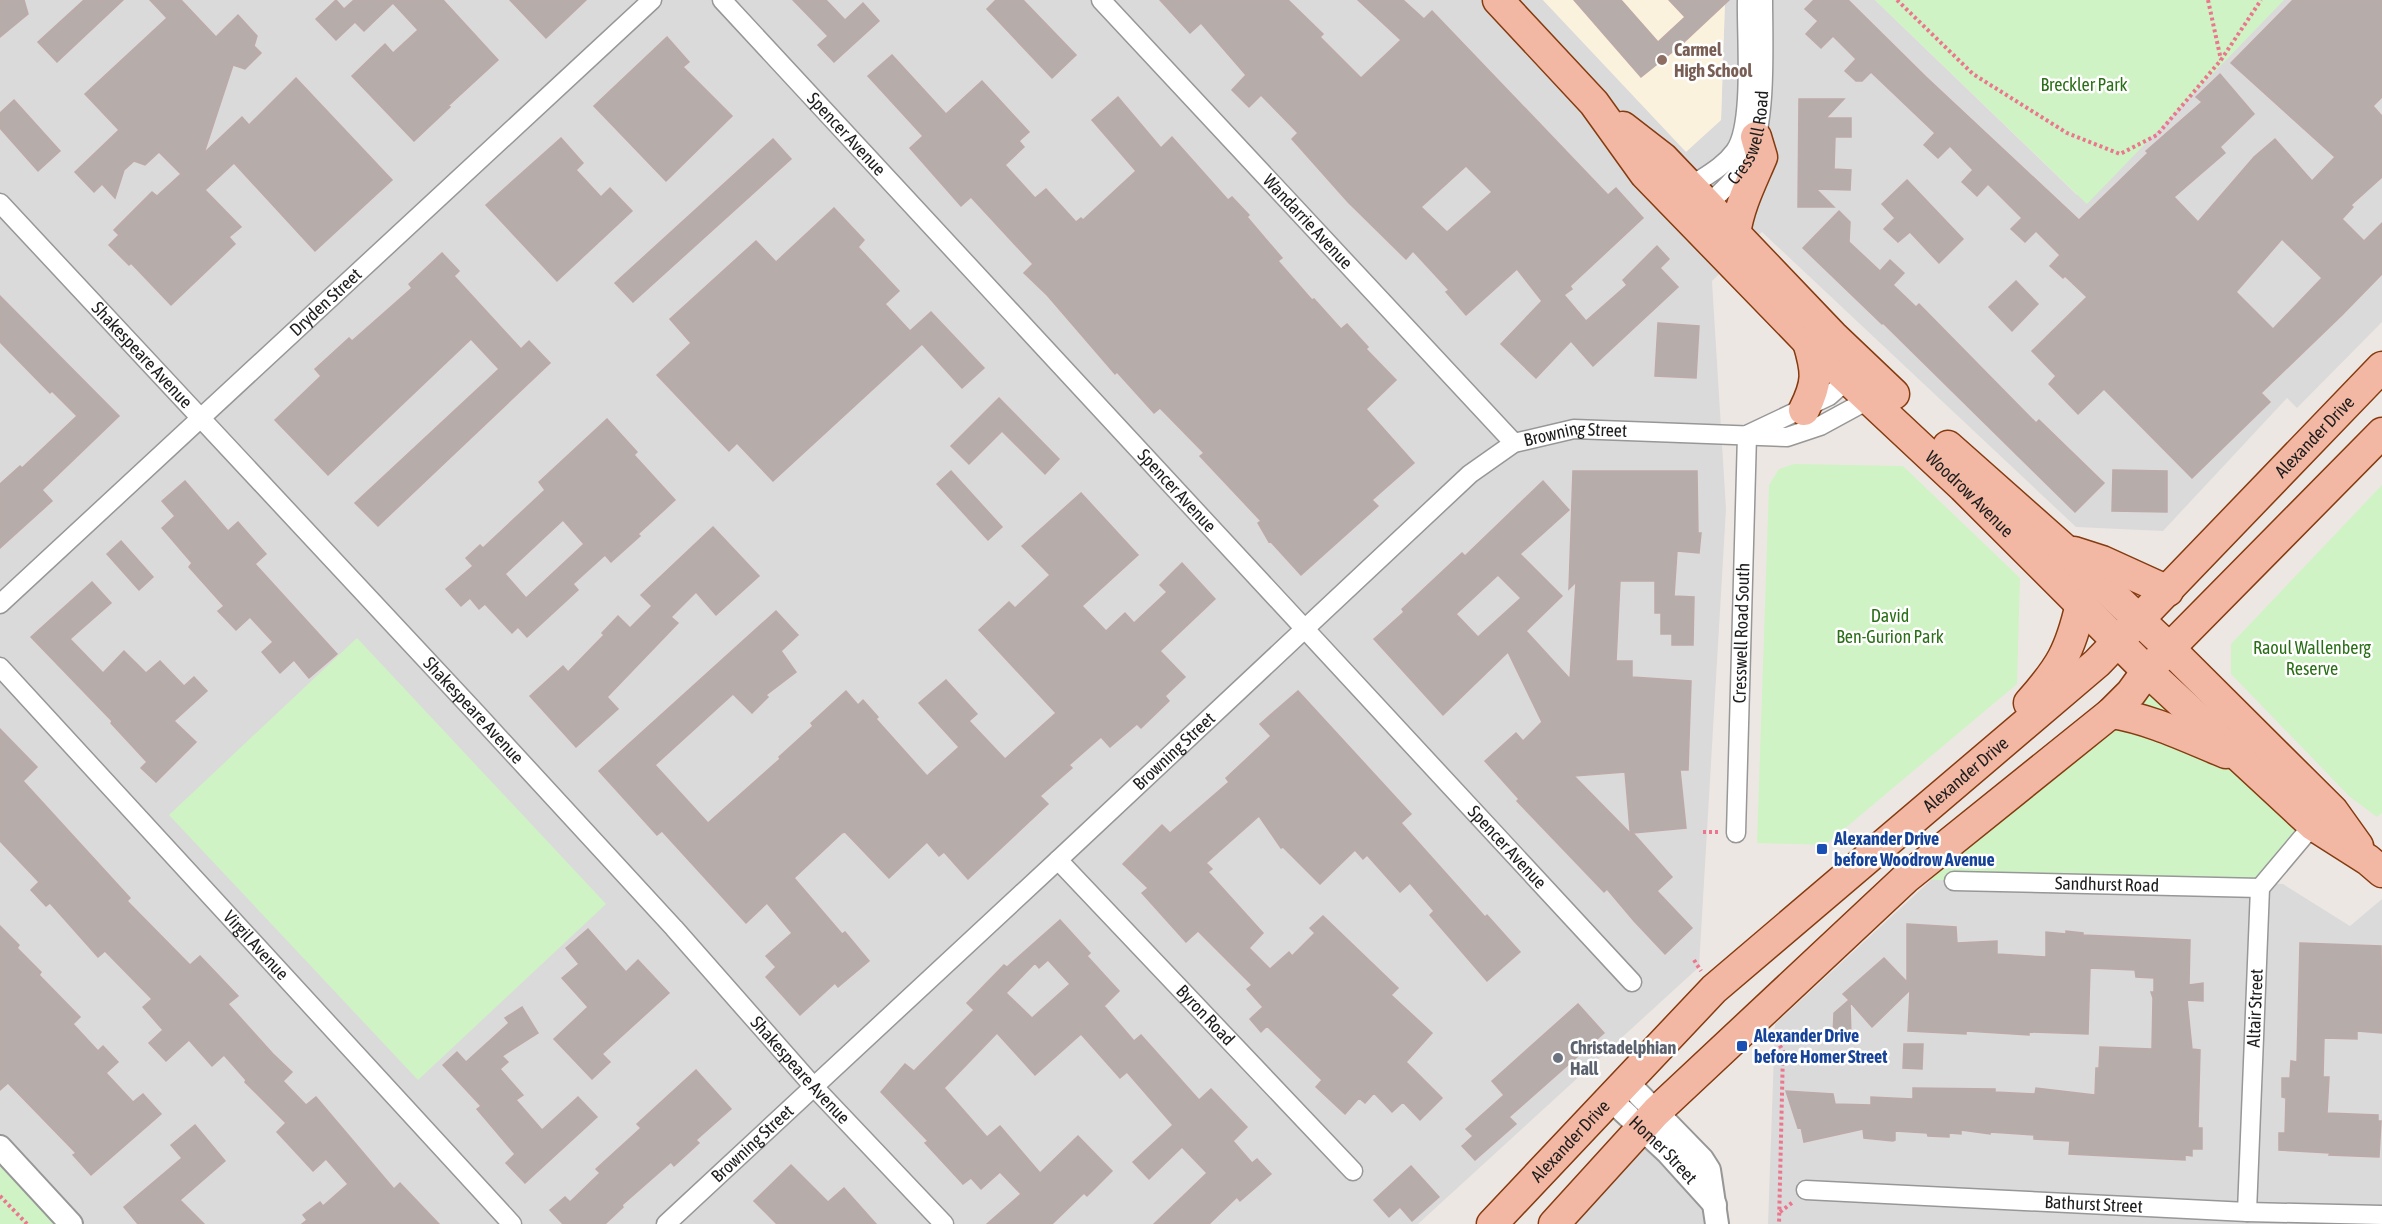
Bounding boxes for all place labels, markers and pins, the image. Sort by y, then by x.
place label: Carmel High School [1674,39,1752,81]
marker: Carmel High School [1655,53,1669,67]
place label: Alexander Drive before Woodrow Avenue [1833,828,1995,870]
marker: Alexander Drive before Woodrow Avenue [1815,842,1829,856]
place label: Alexander Drive before Homer Street [1753,1025,1888,1067]
place label: Christadelphian Hall [1570,1037,1676,1079]
marker: Alexander Drive before Homer Street [1735,1039,1749,1053]
marker: Christadelphian Hall [1551,1051,1565,1065]

